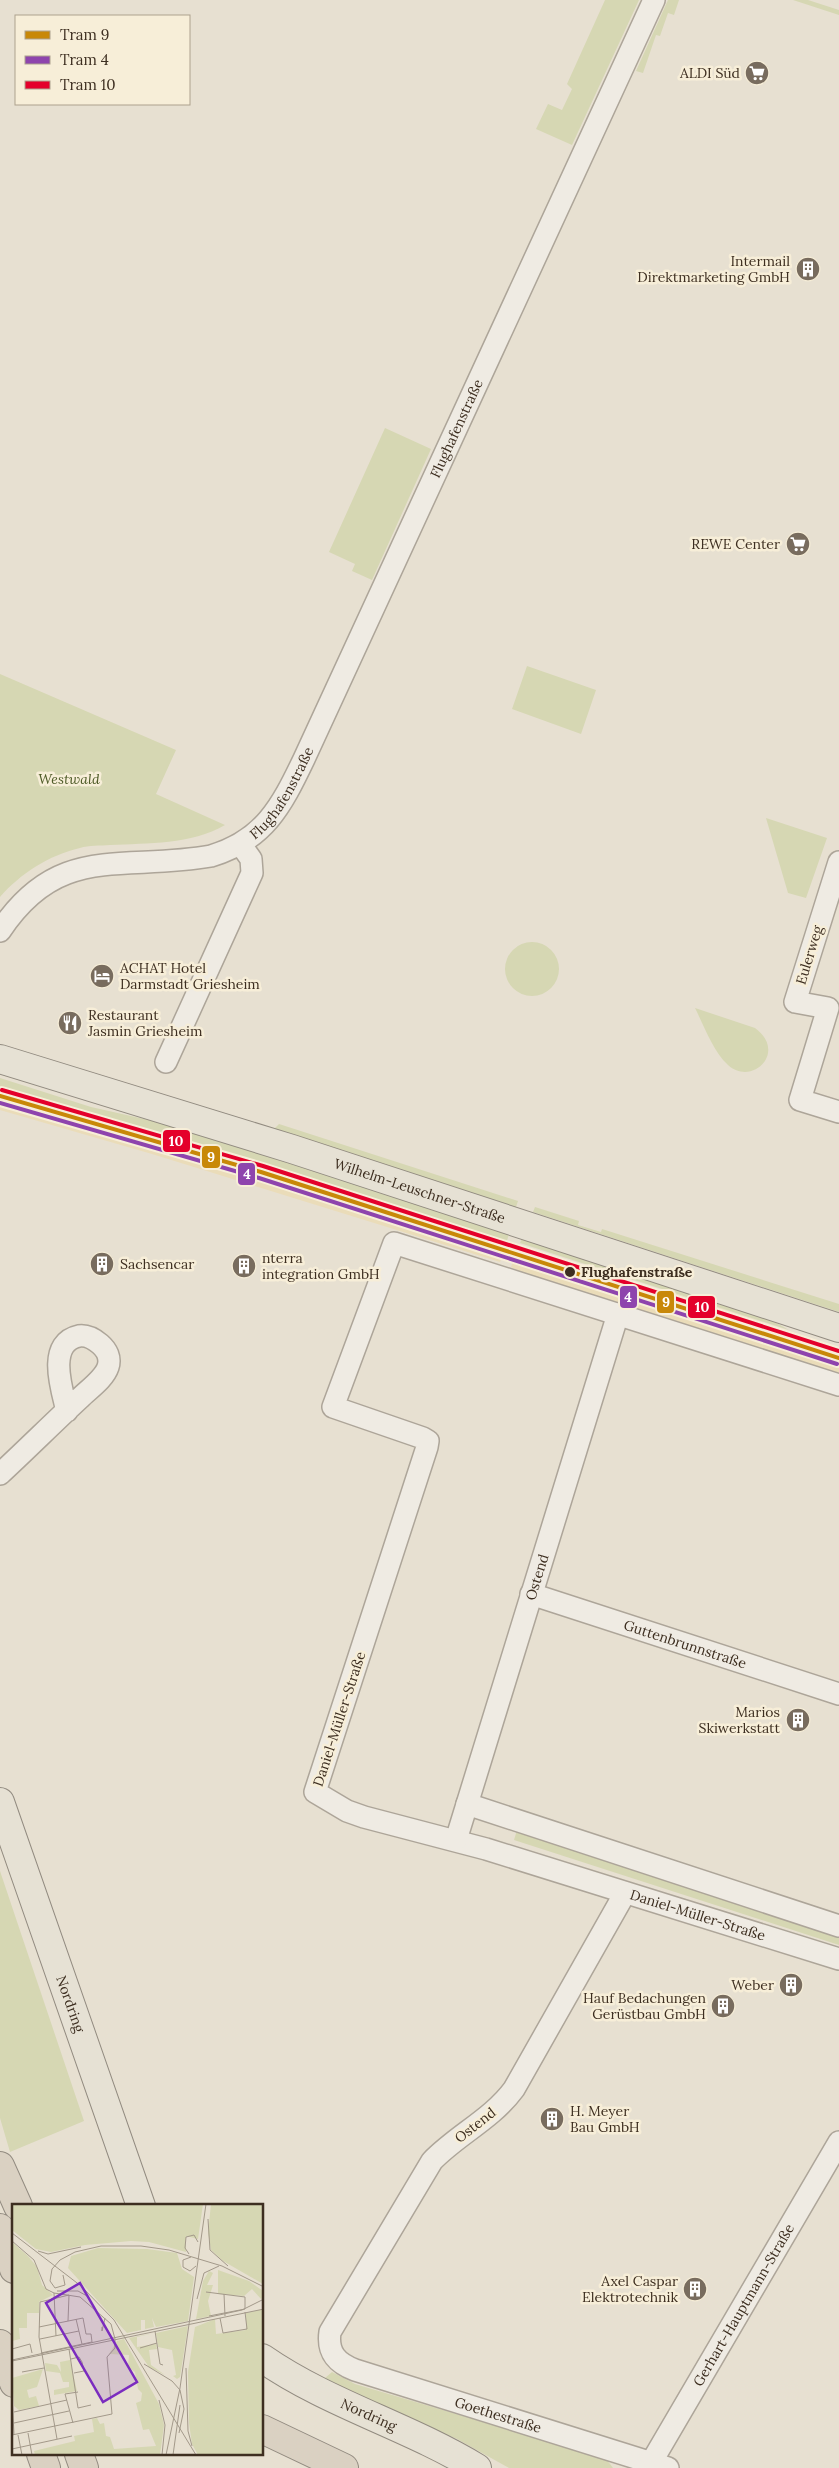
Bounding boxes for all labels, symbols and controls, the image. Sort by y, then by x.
legend [15,15,190,105]
text: Tram 9 [60,25,110,44]
text: Tram 4 [60,50,109,69]
supermarket icon: ALDI Süd [744,60,770,86]
place label: ALDI Süd [679,64,740,82]
text: Tram 10 [60,75,116,94]
place label: Intermail Direktmarketing GmbH [637,252,790,286]
building icon: Intermail Direktmarketing GmbH [795,256,821,282]
street label: Flughafenstraße [426,376,487,481]
supermarket icon: REWE Center [785,531,811,557]
place label: REWE Center [691,535,780,553]
street label: Flughafenstraße [246,744,318,843]
park label: Westwald [38,770,100,788]
street label: Eulerweg [791,923,827,987]
place label: ACHAT Hotel Darmstadt Griesheim [119,959,260,993]
hotel icon: ACHAT Hotel Darmstadt Griesheim [89,963,115,989]
place label: Restaurant Jasmin Griesheim [87,1006,203,1040]
restaurant icon: Restaurant Jasmin Griesheim [57,1010,83,1036]
line badge: 10 [162,1129,191,1153]
text: 10 [169,1132,183,1150]
line badge: 9 [201,1145,221,1169]
text: 9 [207,1148,215,1166]
street label: Wilhelm-Leuschner-Straße [332,1154,508,1227]
line badge: 4 [237,1162,256,1186]
text: 4 [243,1165,251,1183]
place label: nterra integration GmbH [262,1249,380,1283]
building icon: Sachsencar [89,1251,115,1277]
building icon: nterra integration GmbH [231,1253,257,1279]
place label: Sachsencar [120,1255,194,1273]
place label: Flughafenstraße [581,1263,693,1281]
marker: Flughafenstraße [563,1265,577,1279]
line badge: 4 [619,1285,638,1309]
text: 4 [624,1288,632,1306]
line badge: 9 [656,1290,675,1314]
text: 9 [662,1293,670,1311]
line badge: 10 [687,1295,716,1319]
text: 10 [695,1298,709,1316]
street label: Ostend [521,1552,553,1603]
street label: Guttenbrunnstraße [621,1616,749,1672]
street label: Daniel-Müller-Straße [309,1649,369,1789]
place label: Marios Skiwerkstatt [699,1703,781,1737]
building icon: Marios Skiwerkstatt [785,1707,811,1733]
street label: Daniel-Müller-Straße [628,1885,768,1945]
building icon: Weber [778,1972,804,1998]
street label: Nordring [52,1973,89,2035]
place label: Weber [731,1976,774,1994]
place label: Hauf Bedachungen Gerüstbau GmbH [583,1989,706,2023]
building icon: Hauf Bedachungen Gerüstbau GmbH [710,1993,736,2019]
place label: H. Meyer Bau GmbH [570,2102,640,2136]
street label: Ostend [451,2103,499,2147]
building icon: H. Meyer Bau GmbH [539,2106,565,2132]
inset map [12,2204,264,2456]
street label: Gerhart-Hauptmann-Straße [689,2220,798,2389]
place label: Axel Caspar Elektrotechnik [582,2272,678,2306]
building icon: Axel Caspar Elektrotechnik [682,2276,708,2302]
street label: Goethestraße [453,2393,544,2437]
street label: Nordring [338,2394,400,2435]

